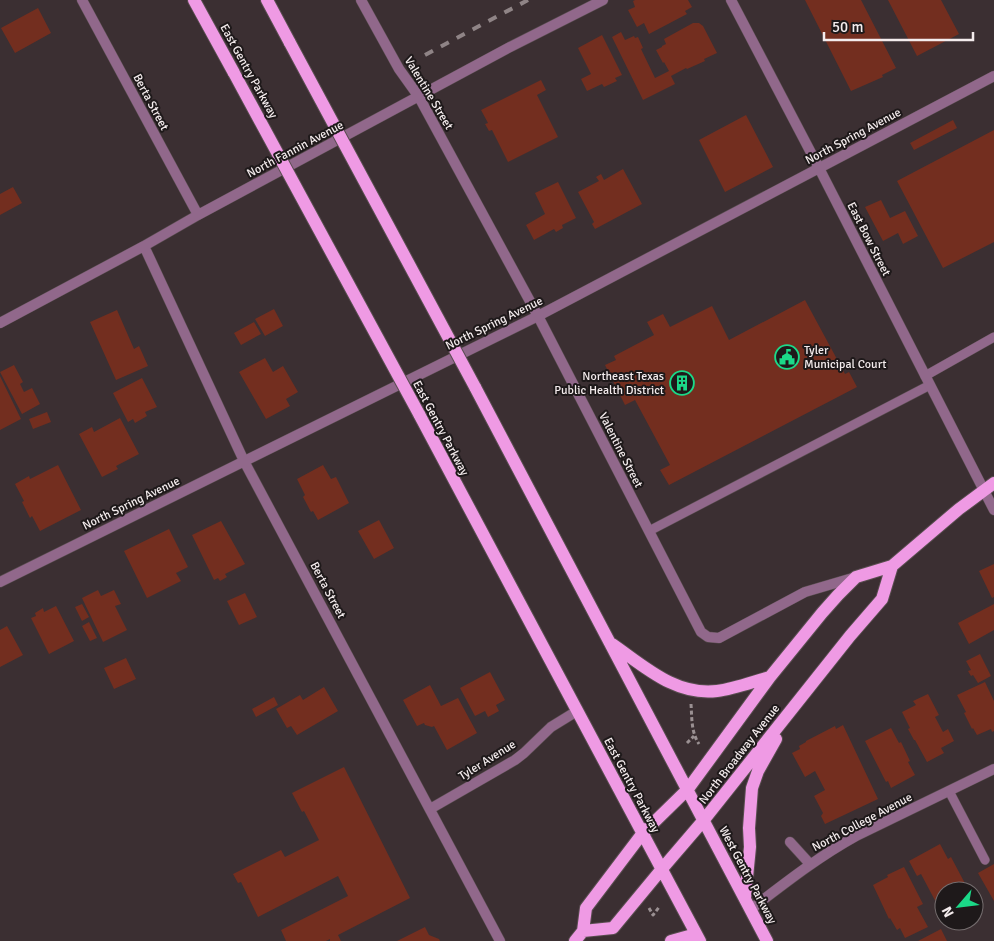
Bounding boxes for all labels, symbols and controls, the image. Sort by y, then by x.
scale bar [824,10,973,42]
text: 50 m [832,18,863,36]
street label: East Gentry Parkway [216,21,281,121]
street label: Valentine Street [401,54,456,132]
street label: Berta Street [129,71,172,133]
street label: North Spring Avenue [803,105,904,168]
street label: North Fannin Avenue [244,118,346,181]
street label: East Bow Street [844,200,894,279]
street label: North Spring Avenue [443,293,545,354]
place label: Tyler Municipal Court [804,343,887,372]
public building icon: Tyler Municipal Court [774,344,800,370]
place label: Northeast Texas Public Health District [554,369,664,398]
building icon: Northeast Texas Public Health District [669,370,695,396]
street label: East Gentry Parkway [409,378,472,479]
street label: Valentine Street [595,410,646,490]
street label: North Spring Avenue [80,473,182,534]
street label: Berta Street [306,559,349,621]
street label: North Broadway Avenue [696,701,783,807]
street label: East Gentry Parkway [600,735,663,836]
street label: Tyler Avenue [456,737,519,784]
street label: North College Avenue [810,790,915,855]
street label: West Gentry Parkway [715,824,780,927]
north arrow [934,881,984,931]
text: N [938,904,958,920]

